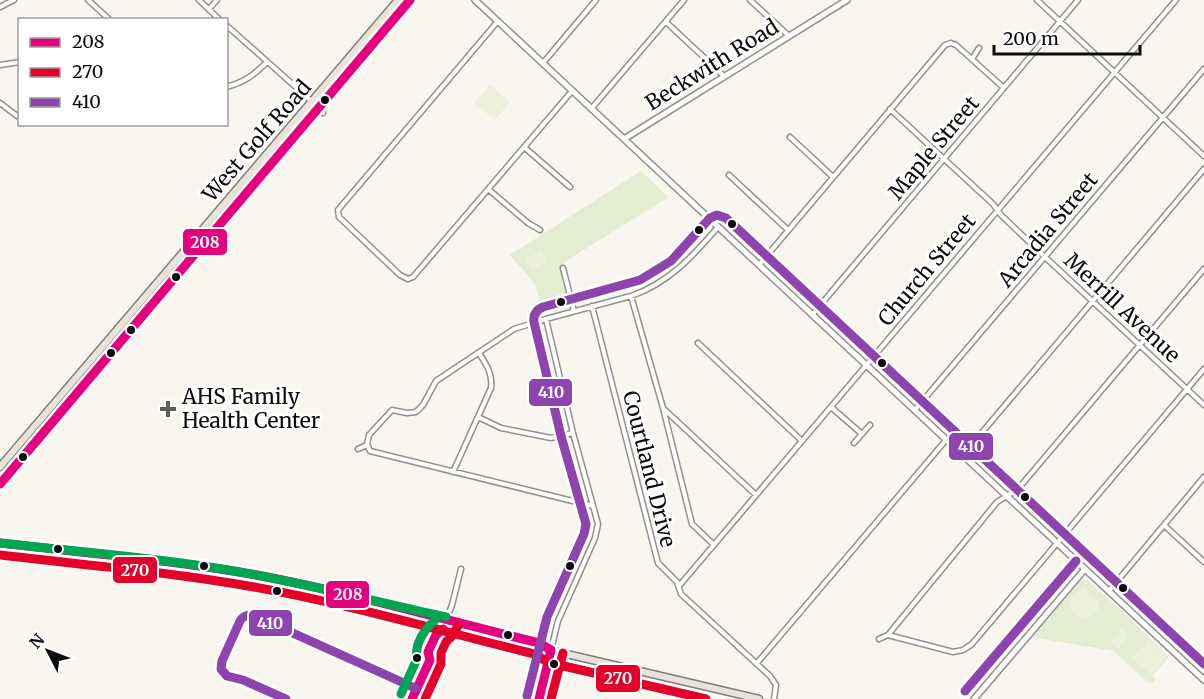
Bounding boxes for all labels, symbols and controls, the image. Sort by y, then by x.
street label: Beckwith Road [640,13,784,116]
legend [18,18,228,126]
scale bar [994,18,1140,56]
text: 200 m [1003,27,1059,50]
text: 208 [72,30,105,53]
text: 270 [72,60,103,83]
street label: West Golf Road [196,74,317,208]
text: 410 [72,90,101,113]
street label: Maple Street [882,90,985,205]
unlabelled marker [319,94,331,106]
street label: Arcadia Street [991,167,1103,293]
street label: Church Street [872,208,981,331]
unlabelled marker [726,218,738,230]
unlabelled marker [693,224,705,236]
line badge: 208 [182,228,228,256]
text: 208 [190,232,220,252]
street label: Merrill Avenue [1059,247,1186,368]
unlabelled marker [170,271,182,283]
unlabelled marker [555,296,567,308]
unlabelled marker [125,324,137,336]
unlabelled marker [105,347,117,359]
unlabelled marker [876,357,888,369]
line badge: 410 [528,378,573,407]
text: 410 [538,382,564,402]
place label: AHS Family Health Center [181,383,320,434]
street label: Courtland Drive [617,388,682,550]
marker: AHS Family Health Center [159,400,177,418]
line badge: 410 [948,432,994,461]
text: 410 [958,436,984,456]
unlabelled marker [17,451,29,463]
unlabelled marker [1019,491,1031,503]
unlabelled marker [52,543,64,555]
line badge: 270 [112,556,158,584]
text: 270 [121,560,149,580]
unlabelled marker [198,560,210,572]
unlabelled marker [564,560,576,572]
line badge: 208 [325,580,370,609]
unlabelled marker [1117,582,1129,594]
text: 208 [333,584,363,604]
unlabelled marker [271,585,283,597]
line badge: 410 [248,609,293,637]
text: 410 [257,613,283,633]
north arrow [18,621,78,681]
text: N [25,629,49,652]
unlabelled marker [502,629,514,641]
unlabelled marker [411,652,423,664]
unlabelled marker [548,658,560,670]
line badge: 270 [595,664,641,693]
text: 270 [604,668,632,688]

